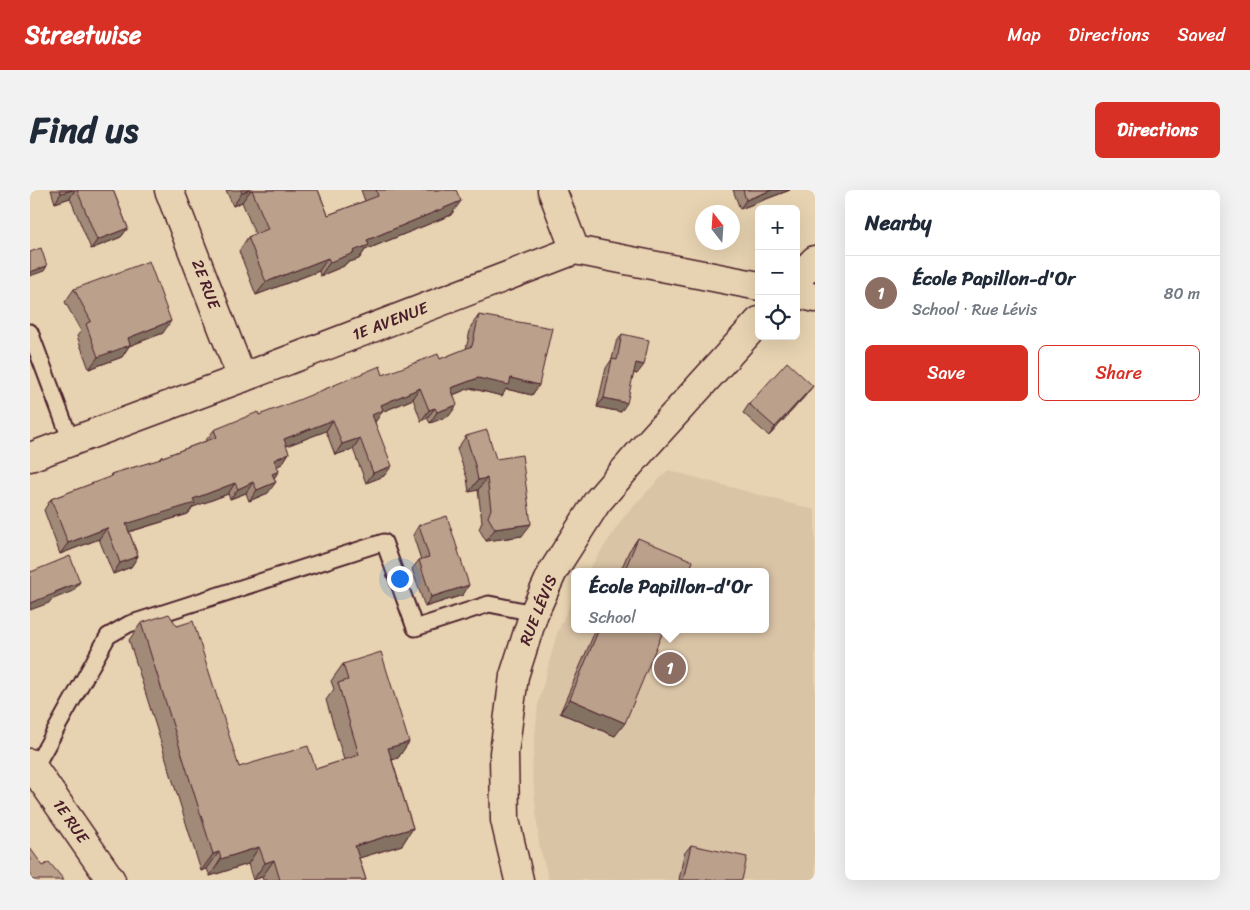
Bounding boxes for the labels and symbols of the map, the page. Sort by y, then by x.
north arrow [695,205,740,250]
street label: 2E RUE [183,255,229,314]
street label: 1E AVENUE [348,293,433,349]
your location [387,566,413,592]
street label: RUE LÉVIS [511,570,565,650]
pin: 1 [654,649,686,687]
street label: 1E RUE [45,793,98,850]

